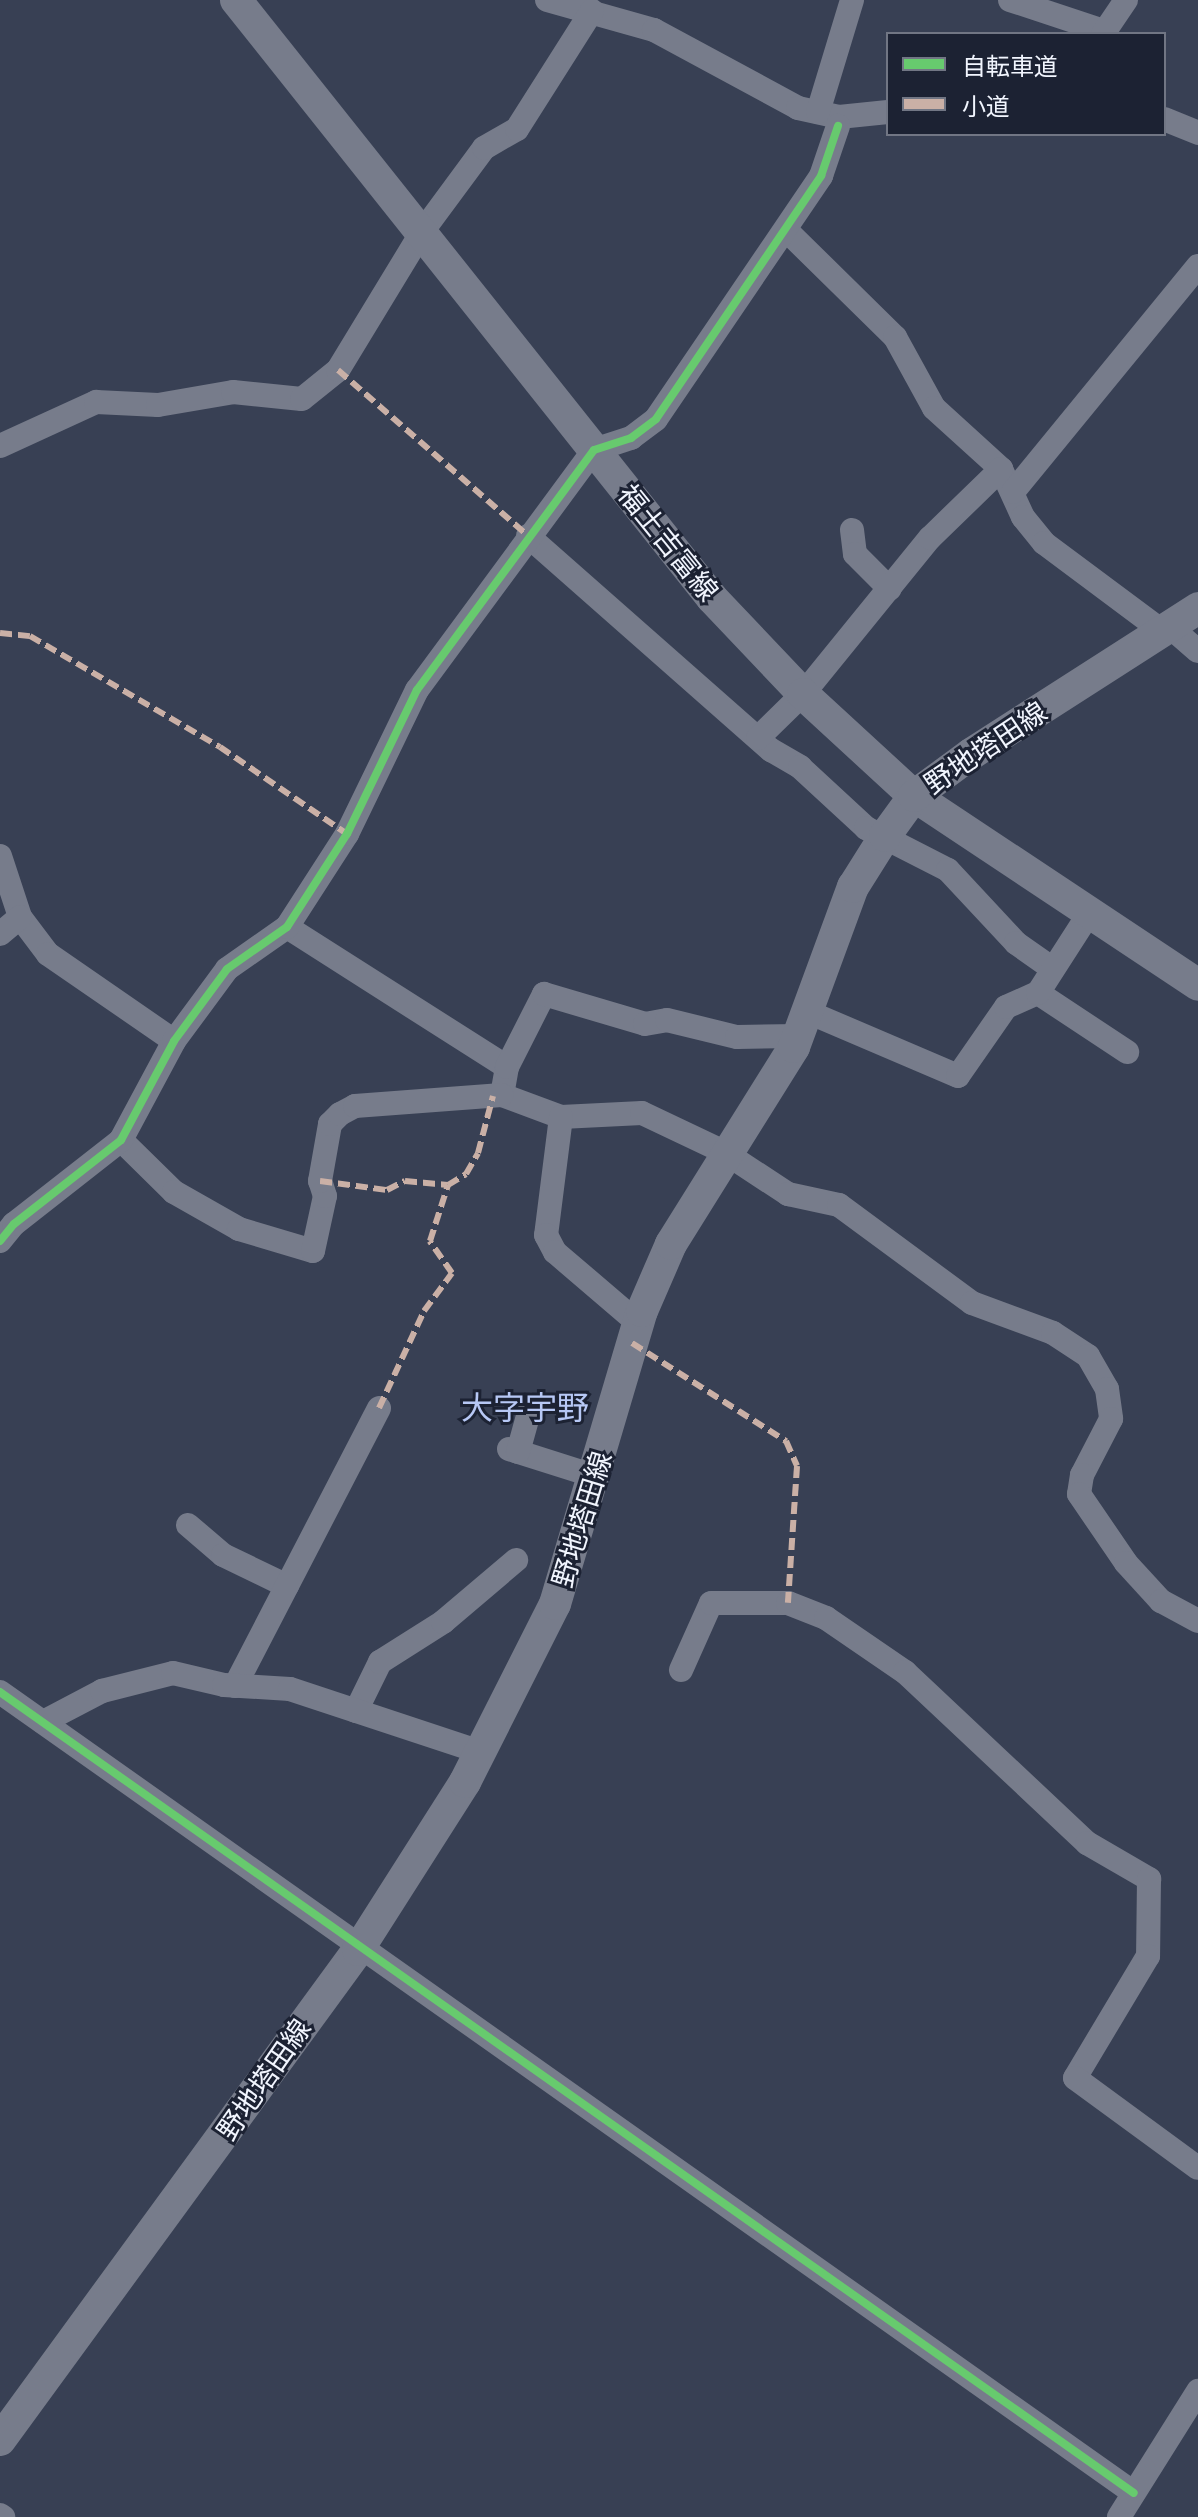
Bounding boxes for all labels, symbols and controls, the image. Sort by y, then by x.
legend [886,32,1166,136]
text: 自転車道 [962,51,1058,80]
text: 小道 [962,91,1010,120]
street label: 福土吉富線 [612,477,726,607]
street label: 野地塔田線 [918,694,1052,800]
district label: 大字宇野 [461,1387,589,1425]
street label: 野地塔田線 [544,1447,618,1591]
street label: 野地塔田線 [209,2012,317,2146]

